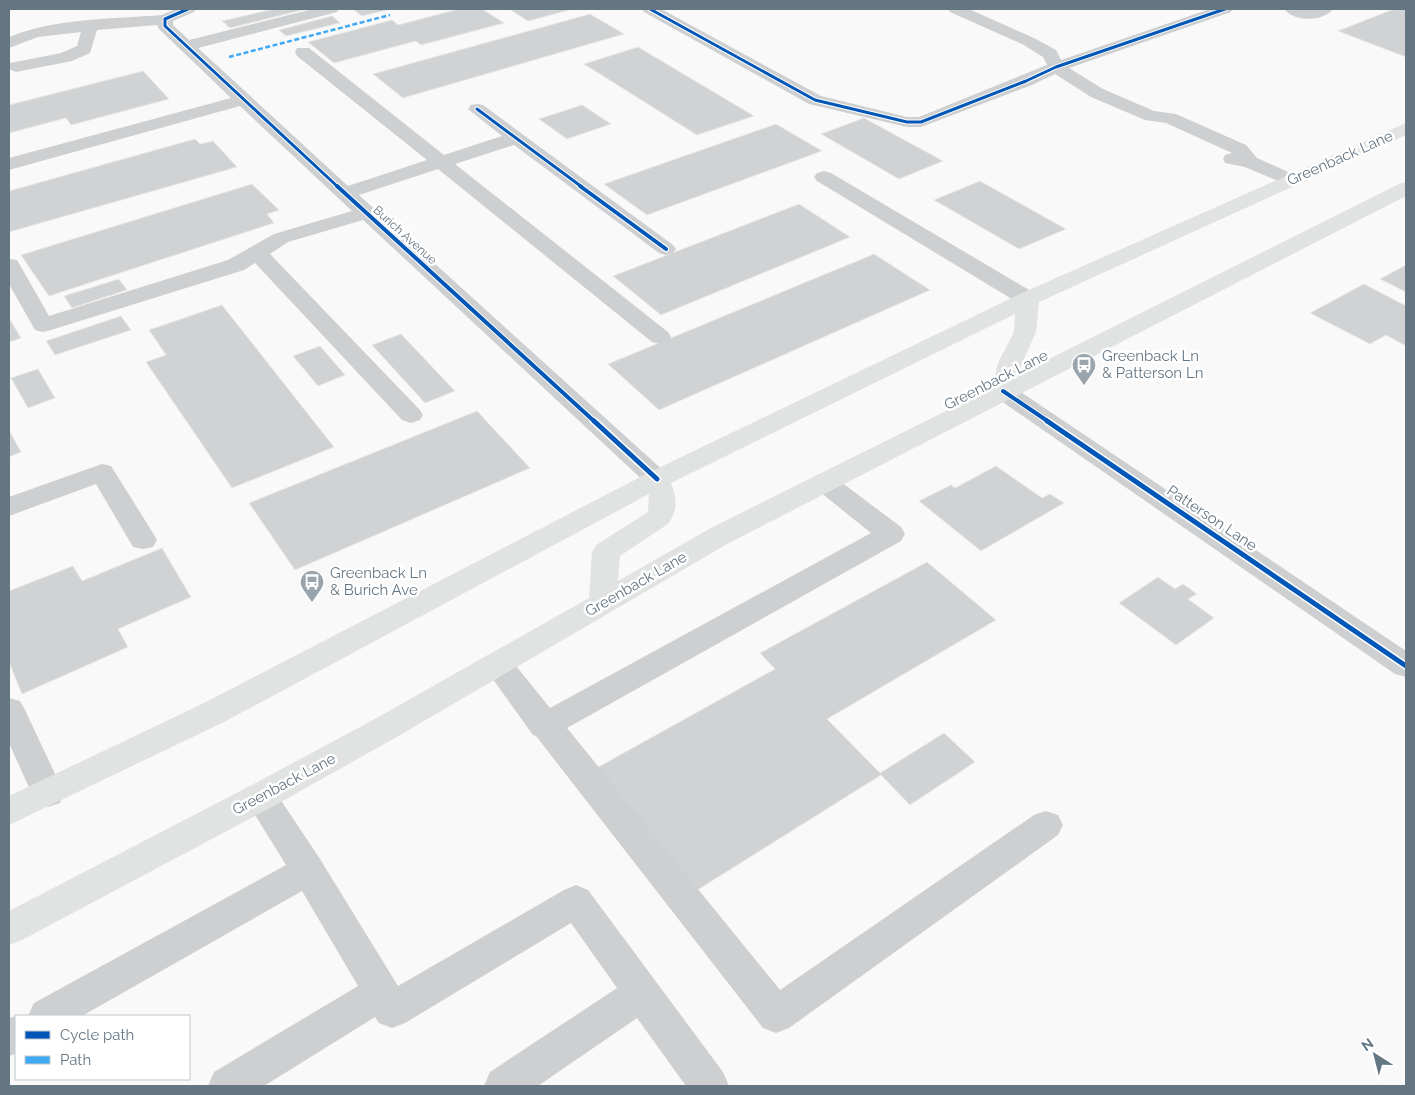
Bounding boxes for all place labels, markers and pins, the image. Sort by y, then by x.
place label: Greenback Ln & Patterson Ln [1102,347,1203,382]
bus stop icon: Greenback Ln & Patterson Ln [1071,352,1097,386]
place label: Greenback Ln & Burich Ave [330,564,427,599]
bus stop icon: Greenback Ln & Burich Ave [299,569,325,603]

